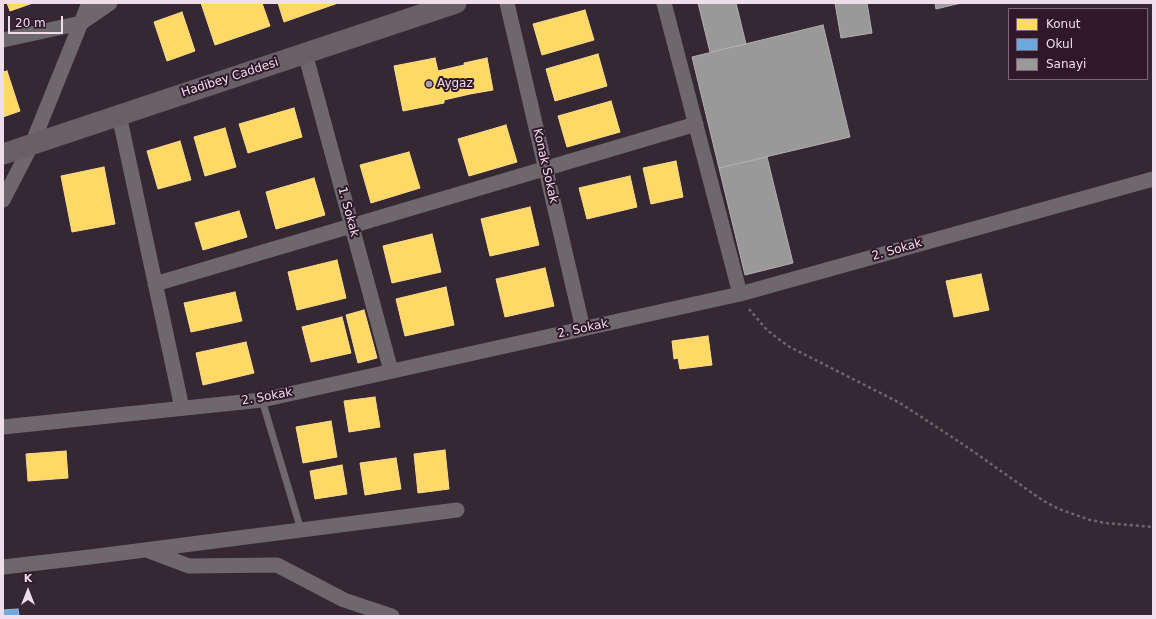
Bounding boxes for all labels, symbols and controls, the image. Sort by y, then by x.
scale bar [10,8,65,34]
legend [1008,8,1148,80]
text: 20 m [15,16,46,30]
text: Konut [1046,17,1081,31]
text: Okul [1046,37,1073,51]
street label: Hadibey Caddesi [180,56,280,100]
text: Sanayi [1046,57,1086,71]
place label: Aygaz [437,77,473,91]
marker: Aygaz [424,79,434,89]
street label: Konak Sokak [529,127,561,205]
street label: 1. Sokak [334,185,362,239]
street label: 2. Sokak [870,236,924,264]
street label: 2. Sokak [556,317,610,341]
street label: 2. Sokak [241,385,293,409]
north arrow [8,571,48,611]
text: K [24,572,32,585]

